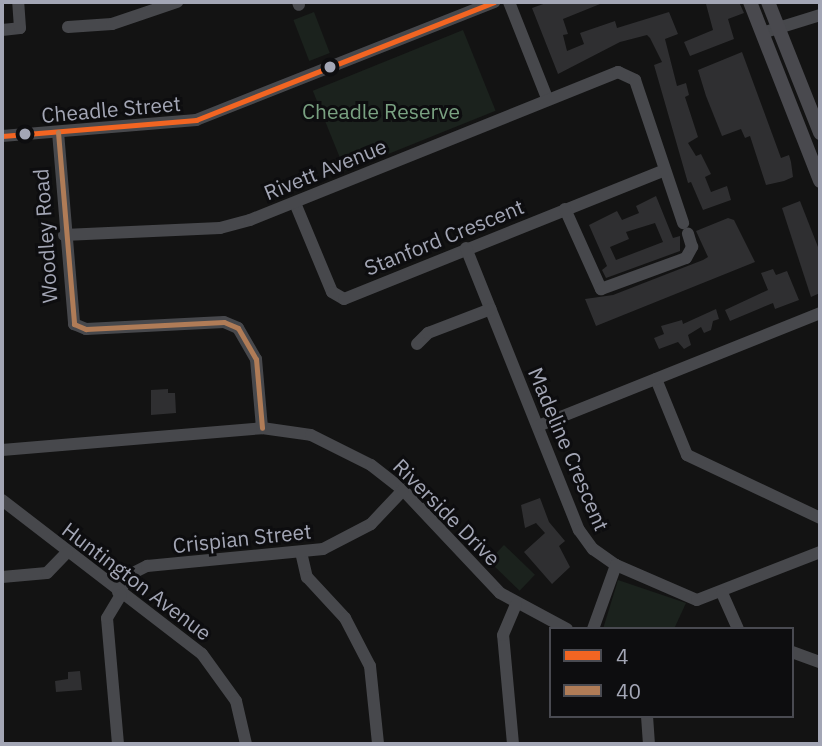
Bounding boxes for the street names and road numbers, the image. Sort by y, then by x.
street label: Cheadle Street [40,90,182,128]
street label: Rivett Avenue [260,133,390,205]
street label: Woodley Road [28,168,62,304]
street label: Stanford Crescent [361,194,527,280]
street label: Madeline Crescent [523,364,615,534]
street label: Riverside Drive [388,453,506,571]
street label: Huntington Avenue [57,517,217,645]
street label: Crispian Street [171,518,313,558]

